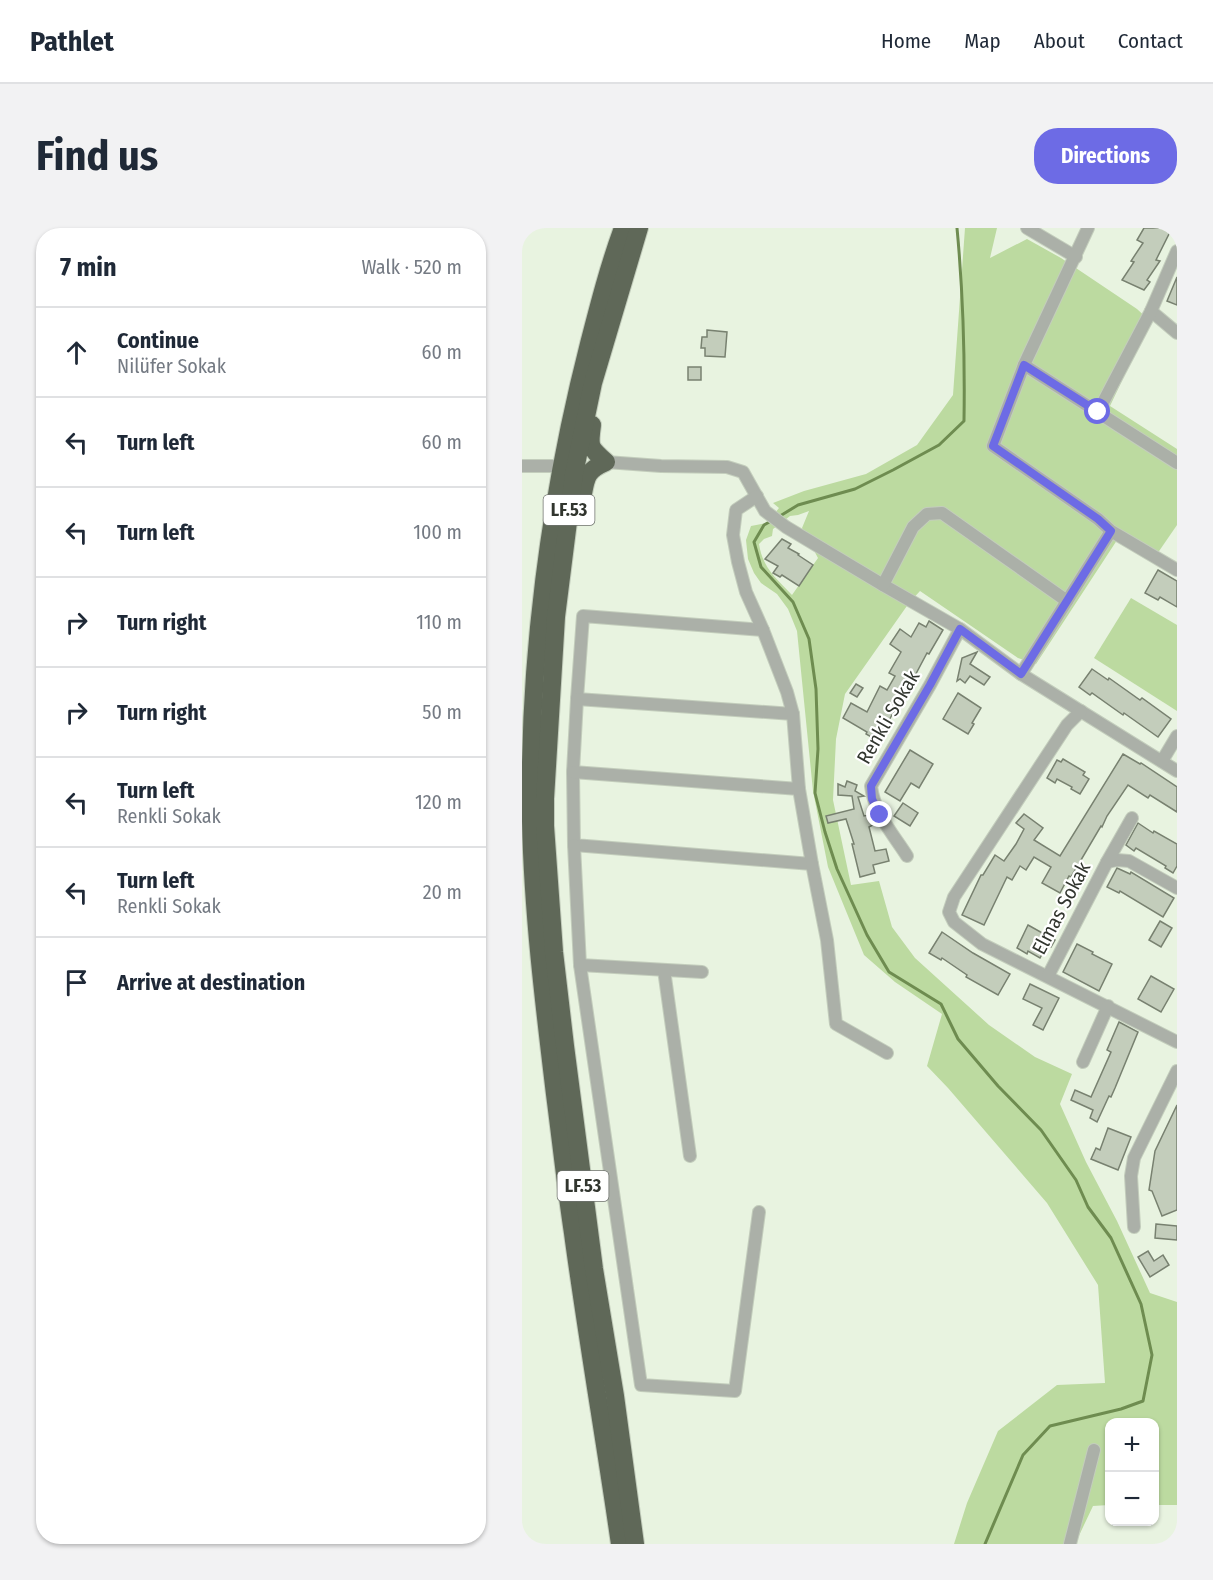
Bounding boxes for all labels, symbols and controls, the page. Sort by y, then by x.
text: Pathlet [30,25,114,58]
text: Home [881,28,931,54]
text: Map [964,28,1001,54]
text: About [1034,28,1085,54]
text: Contact [1118,28,1183,54]
button: Directions [1034,128,1177,184]
text: Find us [36,131,158,181]
text: 7 min [60,252,117,283]
text: Walk · 520 m [361,255,462,279]
text: Continue [117,327,199,354]
icon: ahead [60,336,93,369]
text: 60 m [422,340,462,364]
text: Nilüfer Sokak [117,354,226,378]
route start [1084,398,1110,424]
icon: left [60,426,93,459]
text: Turn left [117,429,195,456]
text: 60 m [422,430,462,454]
road number: LF.53 [544,495,594,525]
icon: left [60,516,93,549]
text: Turn left [117,519,195,546]
text: 100 m [413,520,462,544]
icon: right [60,606,93,639]
text: Turn right [117,609,206,636]
text: 110 m [416,610,462,634]
street label: Renkli Sokak [852,665,925,768]
icon: right [60,696,93,729]
text: Turn right [117,699,206,726]
text: 50 m [422,700,462,724]
text: Turn left [117,777,195,804]
icon: left [60,786,93,819]
text: 120 m [415,790,462,814]
route end [866,801,892,827]
text: Renkli Sokak [117,804,221,828]
street label: Elmas Sokak [1027,857,1096,958]
text: Turn left [117,867,195,894]
icon: left [60,876,93,909]
text: 20 m [423,880,462,904]
text: Renkli Sokak [117,894,221,918]
icon: arrive [60,966,93,999]
text: Arrive at destination [117,969,305,996]
road number: LF.53 [558,1171,608,1201]
map controls [1105,1418,1159,1526]
button: + [1105,1418,1159,1472]
button: − [1105,1472,1159,1526]

